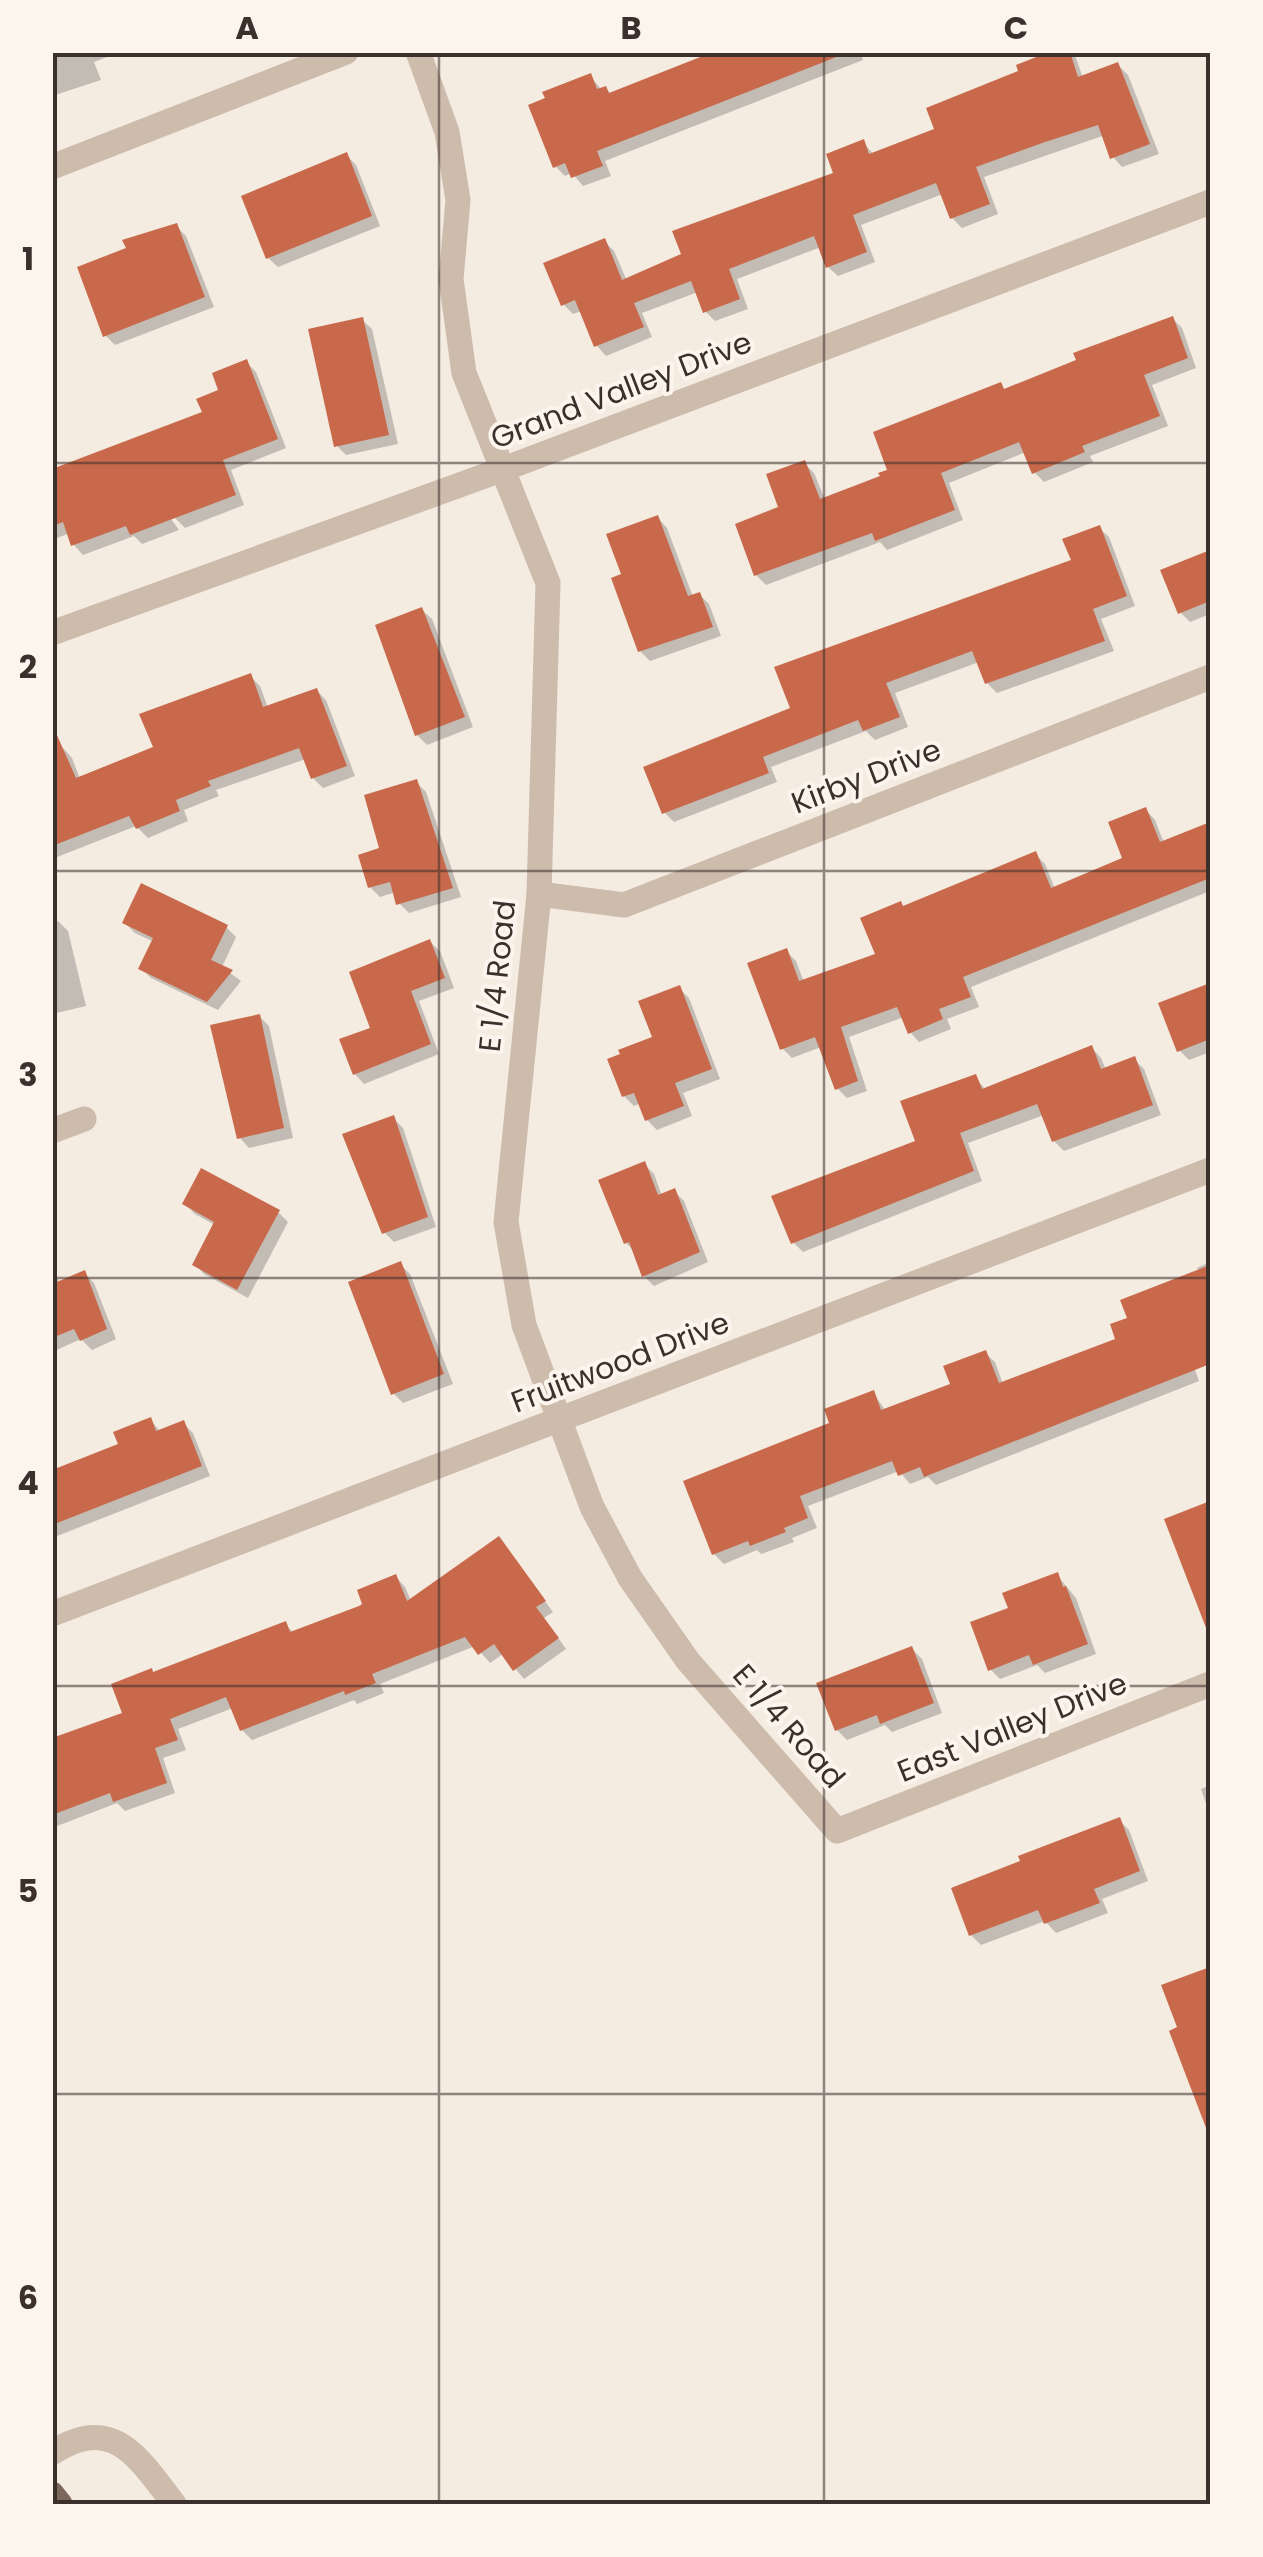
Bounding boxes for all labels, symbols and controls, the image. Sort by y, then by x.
text: A [235,5,259,50]
text: B [620,5,642,50]
text: C [1004,5,1028,50]
text: 1 [22,236,34,281]
street label: Grand Valley Drive [484,320,758,460]
text: 2 [19,644,37,689]
street label: Kirby Drive [785,728,947,824]
street label: E 1/4 Road [468,898,526,1054]
text: 3 [18,1052,38,1097]
street label: Fruitwood Drive [505,1301,735,1423]
text: 4 [17,1460,39,1505]
street label: E 1/4 Road [723,1654,855,1798]
street label: East Valley Drive [891,1661,1133,1793]
text: 5 [18,1868,38,1913]
text: 6 [18,2275,38,2320]

